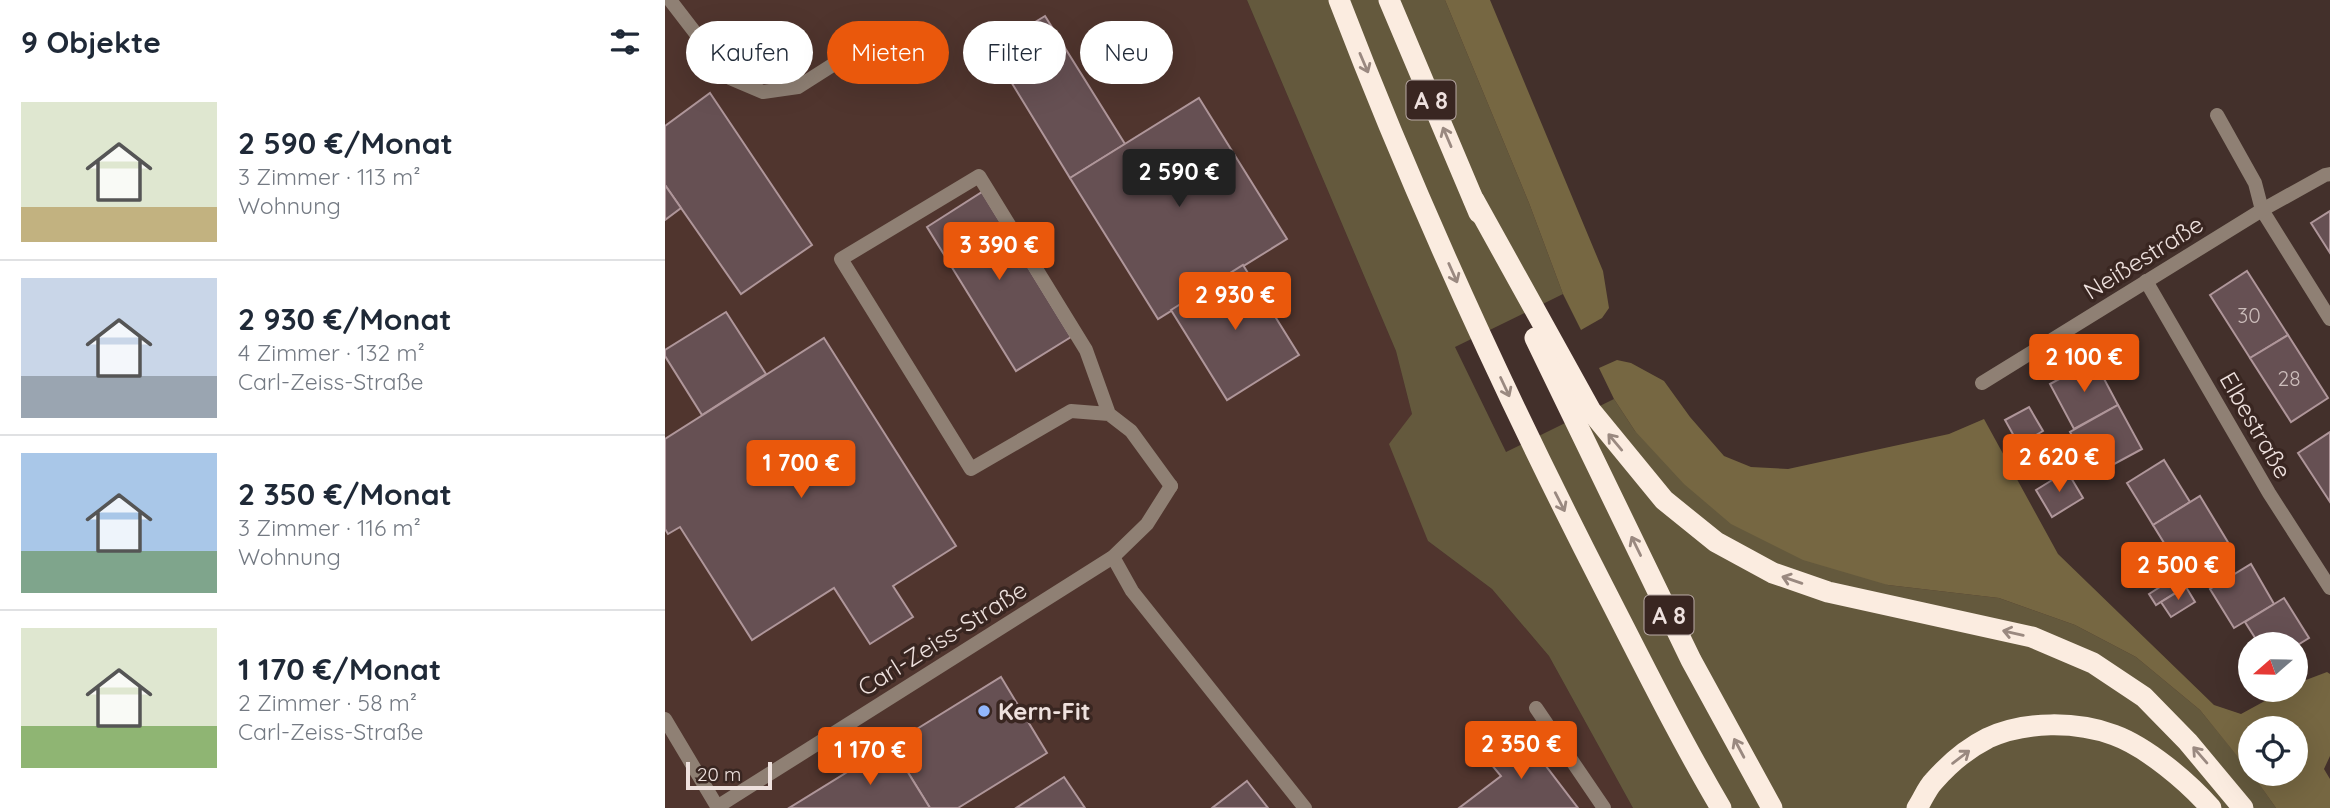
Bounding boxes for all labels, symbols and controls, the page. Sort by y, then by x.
chip: Kaufen [686,21,813,84]
chip: Mieten [827,21,949,84]
chip: Filter [963,21,1066,84]
chip: Neu [1080,21,1173,84]
text: 9 Objekte [21,23,161,61]
icon: filters [606,23,644,61]
one-way arrow [1359,52,1372,74]
road number: A 8 [1407,80,1455,120]
text: 2 590 €/Monat [238,124,453,162]
one-way arrow [1440,127,1453,148]
icon: home [77,130,161,214]
pin: 2 590 € [1114,150,1244,209]
text: 2 590 € [1139,157,1219,186]
text: 3 Zimmer · 113 m² [238,162,421,191]
text: Wohnung [238,191,341,220]
street label: Neißestraße [2078,208,2208,306]
pin: 3 390 € [934,222,1064,282]
text: 3 390 € [959,230,1039,259]
one-way arrow [1447,262,1460,283]
pin: 2 930 € [1170,272,1300,332]
text: 2 930 € [1195,280,1275,309]
text: 2 930 €/Monat [238,300,452,338]
house number: 30 [2237,302,2261,328]
icon: home [77,306,161,390]
pin: 2 100 € [2019,334,2149,394]
text: 4 Zimmer · 132 m² [238,338,425,367]
text: 2 100 € [2045,342,2123,371]
house number: 28 [2278,365,2300,391]
street label: Elbestraße [2213,366,2299,484]
text: Carl-Zeiss-Straße [238,367,423,396]
one-way arrow [1499,376,1512,397]
one-way arrow [1607,434,1623,452]
pin: 2 620 € [1994,434,2124,494]
pin: 1 700 € [736,440,866,500]
text: 2 620 € [2019,442,2099,471]
text: 1 700 € [762,448,840,477]
text: 2 350 €/Monat [238,475,452,513]
icon: home [77,481,161,565]
one-way arrow [1554,491,1568,512]
text: 3 Zimmer · 116 m² [238,513,421,542]
one-way arrow [1628,536,1642,557]
text: Wohnung [238,542,341,571]
pin: 2 500 € [2113,542,2243,602]
text: 2 500 € [2137,550,2219,579]
one-way arrow [1781,573,1803,586]
street label: Carl-Zeiss-Straße [852,574,1032,702]
road number: A 8 [1644,596,1693,635]
one-way arrow [2002,626,2025,639]
north arrow [2238,632,2308,702]
map controls [2238,632,2308,786]
text: 1 170 €/Monat [238,650,441,688]
icon: home [77,656,161,740]
text: 2 Zimmer · 58 m² [238,688,417,717]
place label: Kern-Fit [998,696,1091,726]
marker: Kern-Fit [976,703,992,719]
button: locate [2238,716,2308,786]
text: Carl-Zeiss-Straße [238,717,423,746]
pin: 2 350 € [1456,722,1586,781]
pin: 1 170 € [805,728,935,787]
text: 2 350 € [1481,729,1561,758]
text: 1 170 € [834,735,906,764]
one-way arrow [1732,739,1746,759]
one-way arrow [2192,746,2208,764]
one-way arrow [1951,750,1970,764]
scale bar [686,759,772,791]
text: 20 m [697,762,741,786]

